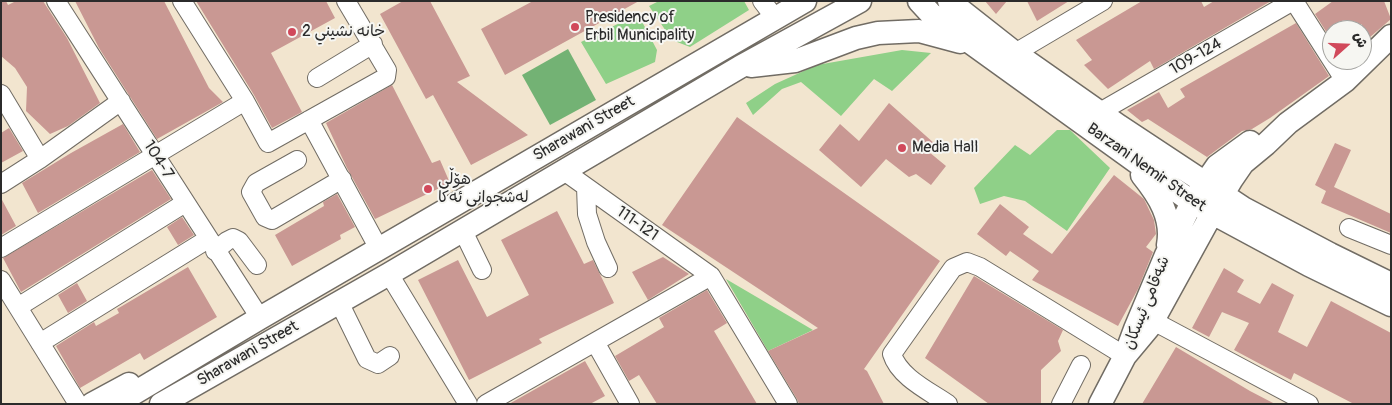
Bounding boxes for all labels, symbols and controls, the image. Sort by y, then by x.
place label: Presidency of Erbil Municipality [585,8,694,46]
north arrow [1322,20,1372,70]
marker: Presidency of Erbil Municipality [569,21,581,33]
place label: خانه نشيني 2 [302,22,385,42]
marker: خانه نشيني 2 [286,26,298,38]
text: ش [1350,30,1371,50]
street label: 109-124 [1167,35,1225,79]
street label: Sharawani Street [530,92,638,166]
street label: Barzani Nemir Street [1083,120,1209,216]
street label: 104-7 [139,137,177,183]
place label: Media Hall [912,138,978,158]
marker: Media Hall [896,142,908,154]
place label: هۆڵی لەشجوانی ئەکا [438,170,529,208]
marker: هۆڵی لەشجوانی ئەکا [422,183,434,195]
street label: 111-121 [612,203,662,245]
street label: شەقامی ئیسکان [1120,253,1174,353]
street label: Sharawani Street [194,317,302,391]

